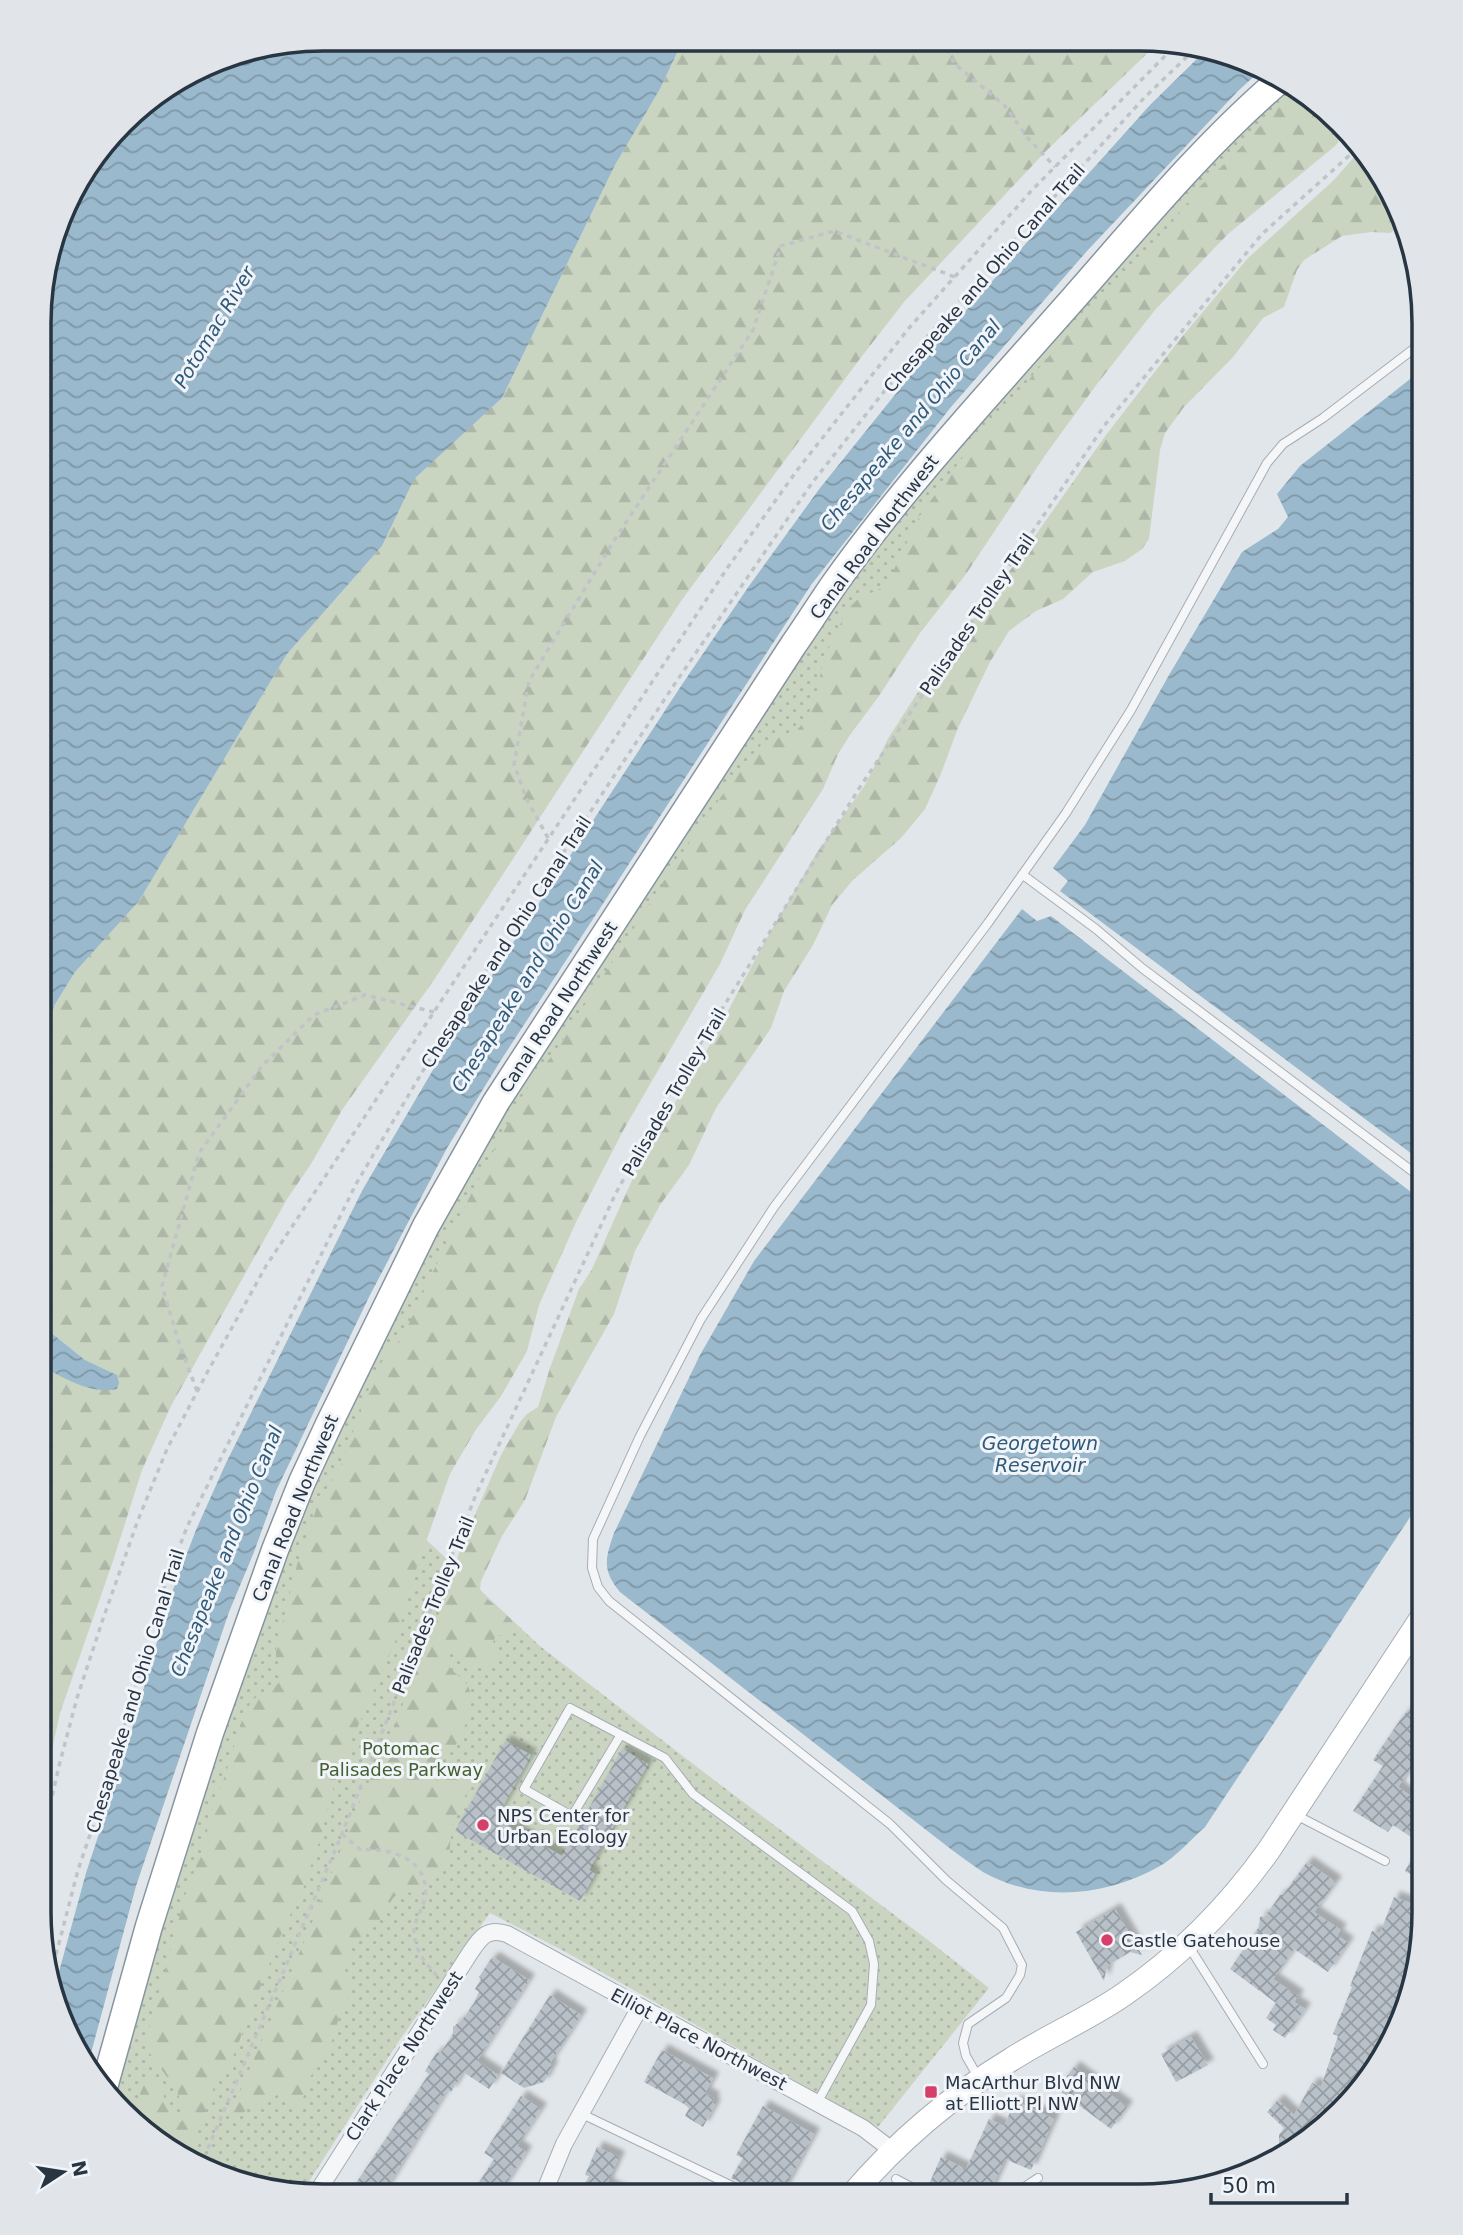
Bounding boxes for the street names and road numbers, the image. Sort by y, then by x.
street label: Chesapeake and Ohio Canal Trail [879,159,1089,397]
street label: Canal Road Northwest [805,451,943,623]
street label: Palisades Trolley Trail [915,529,1039,699]
street label: Chesapeake and Ohio Canal Trail [416,812,596,1072]
street label: Canal Road Northwest [495,917,621,1097]
street label: Palisades Trolley Trail [617,1005,731,1179]
street label: Canal Road Northwest [248,1411,342,1605]
street label: Palisades Trolley Trail [388,1513,478,1697]
street label: Chesapeake and Ohio Canal Trail [82,1546,188,1836]
street label: Clark Place Northwest [341,1967,467,2145]
street label: Elliot Place Northwest [607,1984,791,2094]

